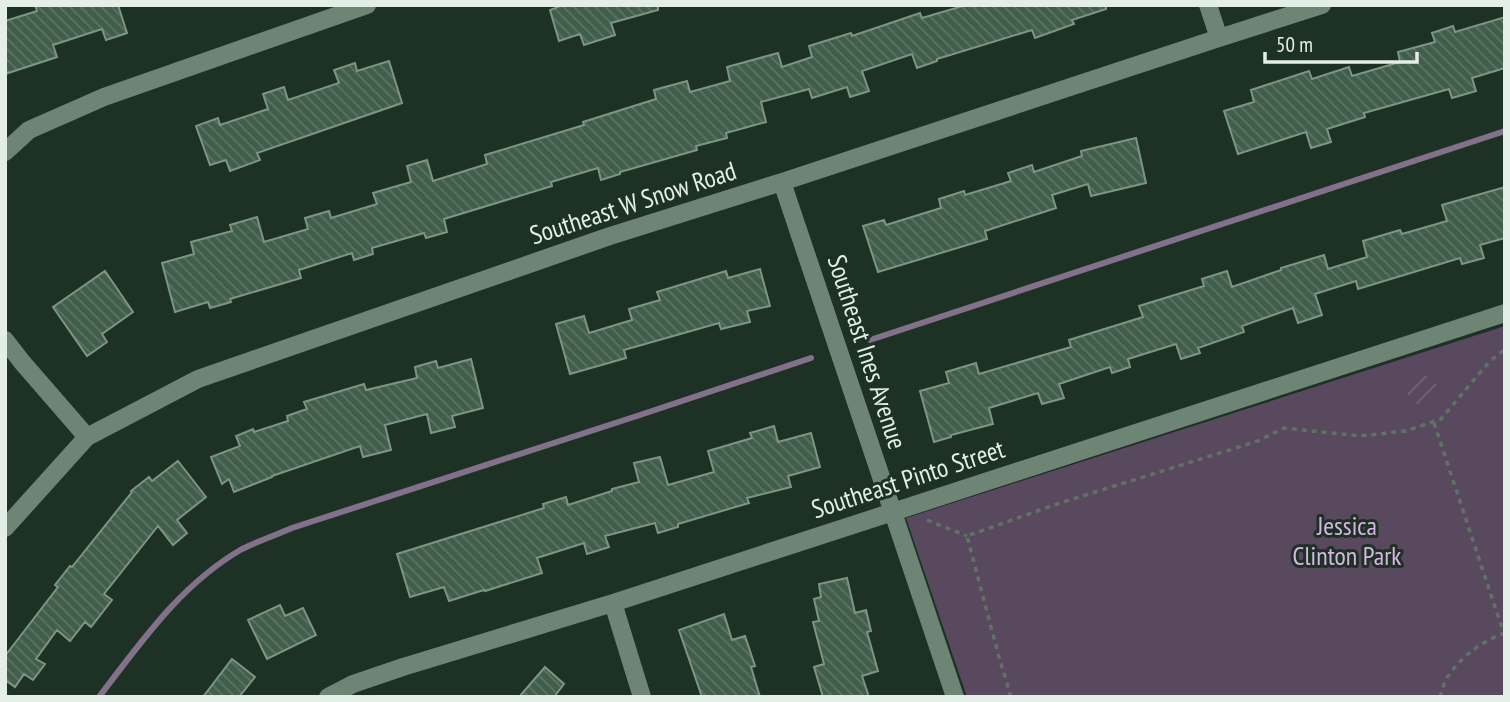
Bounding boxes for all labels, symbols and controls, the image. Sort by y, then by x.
scale bar [1265,21,1417,65]
text: 50 m [1276,31,1313,58]
street label: Southeast W Snow Road [525,154,740,251]
street label: Southeast Ines Avenue [821,251,914,453]
street label: Southeast Pinto Street [807,432,1009,525]
park label: Jessica Clinton Park [1293,509,1401,572]

